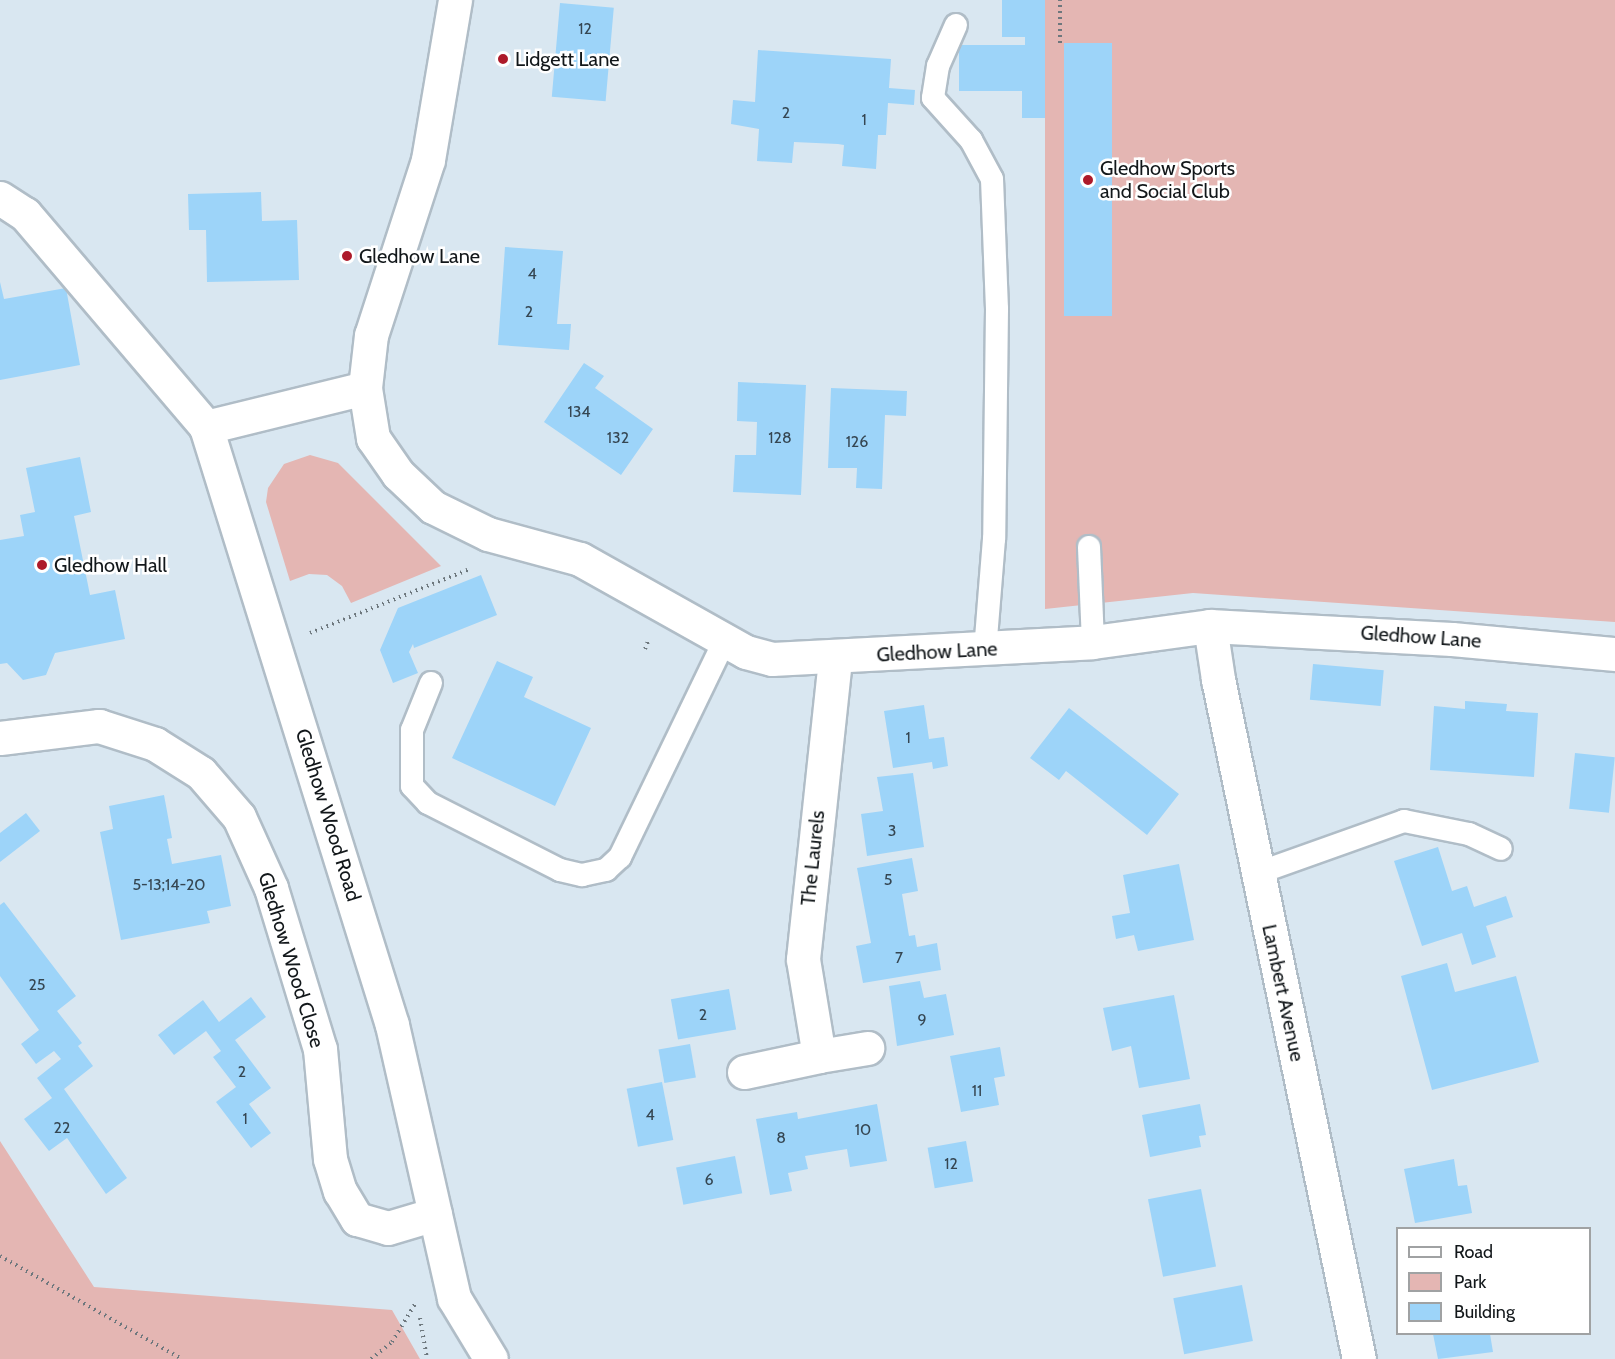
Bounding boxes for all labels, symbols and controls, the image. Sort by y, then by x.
house number: 12 [578,19,592,39]
place label: Lidgett Lane [515,47,620,71]
marker: Lidgett Lane [496,52,510,66]
house number: 2 [782,103,790,123]
house number: 1 [861,110,867,130]
place label: Gledhow Sports and Social Club [1100,156,1235,203]
marker: Gledhow Sports and Social Club [1081,173,1095,187]
place label: Gledhow Lane [359,244,480,268]
marker: Gledhow Lane [340,249,354,263]
house number: 4 [527,264,537,284]
house number: 2 [525,302,533,322]
house number: 134 [567,402,591,422]
house number: 132 [607,428,629,448]
house number: 128 [768,428,792,448]
house number: 126 [846,432,868,452]
place label: Gledhow Hall [54,553,167,577]
marker: Gledhow Hall [35,558,49,572]
street label: Gledhow Lane [1360,621,1482,653]
street label: Gledhow Lane [876,637,998,667]
street label: Gledhow Wood Road [290,726,366,904]
house number: 1 [905,728,911,748]
street label: The Laurels [796,809,830,907]
house number: 3 [888,821,896,841]
street label: Gledhow Wood Close [253,869,329,1051]
house number: 5 [884,870,892,890]
house number: 5-13;14-20 [132,875,206,895]
street label: Lambert Avenue [1257,922,1309,1064]
house number: 7 [895,948,903,968]
house number: 25 [28,975,46,995]
house number: 2 [699,1005,707,1025]
house number: 9 [917,1010,927,1030]
house number: 2 [238,1062,246,1082]
house number: 11 [972,1081,982,1101]
house number: 4 [645,1105,655,1125]
house number: 1 [242,1109,248,1129]
house number: 22 [54,1118,70,1138]
house number: 10 [855,1120,871,1140]
house number: 8 [776,1128,786,1148]
house number: 12 [944,1154,958,1174]
house number: 6 [704,1170,714,1190]
legend [1396,1227,1591,1335]
text: Road [1454,1241,1493,1263]
text: Park [1454,1271,1486,1293]
text: Building [1454,1301,1515,1323]

